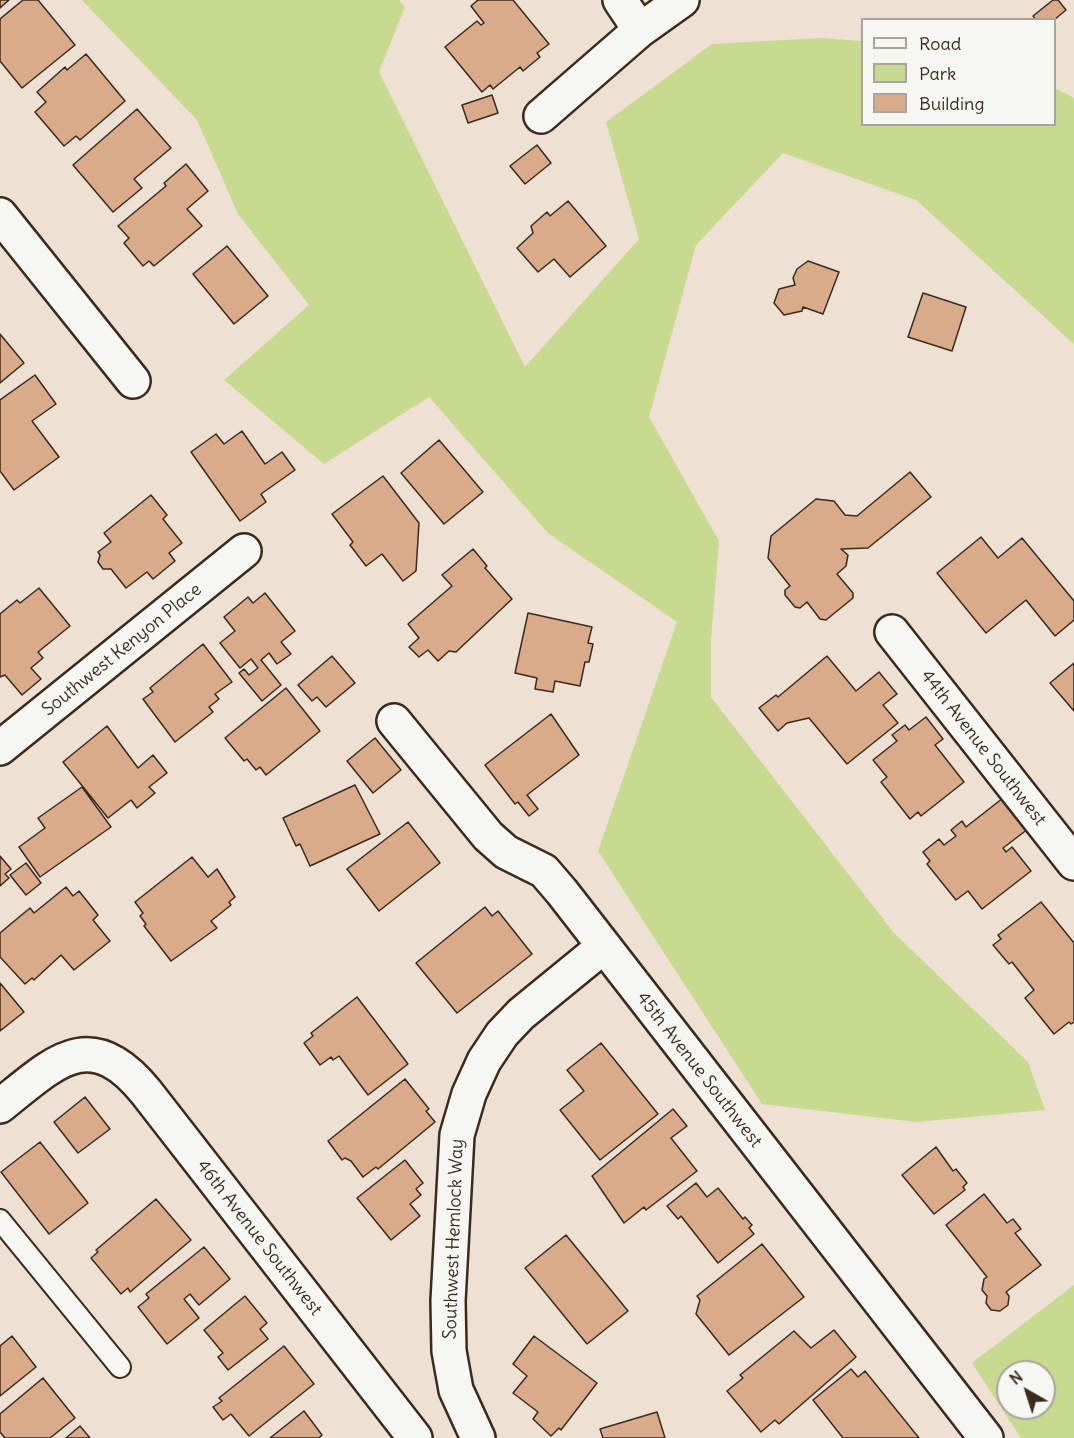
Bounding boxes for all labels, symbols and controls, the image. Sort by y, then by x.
legend [861,18,1056,126]
text: Road [919,32,961,55]
text: Park [919,62,956,85]
text: Building [919,92,984,115]
street label: Southwest Kenyon Place [38,579,206,721]
street label: 44th Avenue Southwest [916,666,1050,830]
street label: 45th Avenue Southwest [632,988,766,1152]
street label: Southwest Hemlock Way [440,1138,468,1340]
street label: 46th Avenue Southwest [192,1156,326,1320]
north arrow [996,1360,1056,1420]
text: N [1005,1366,1027,1389]

